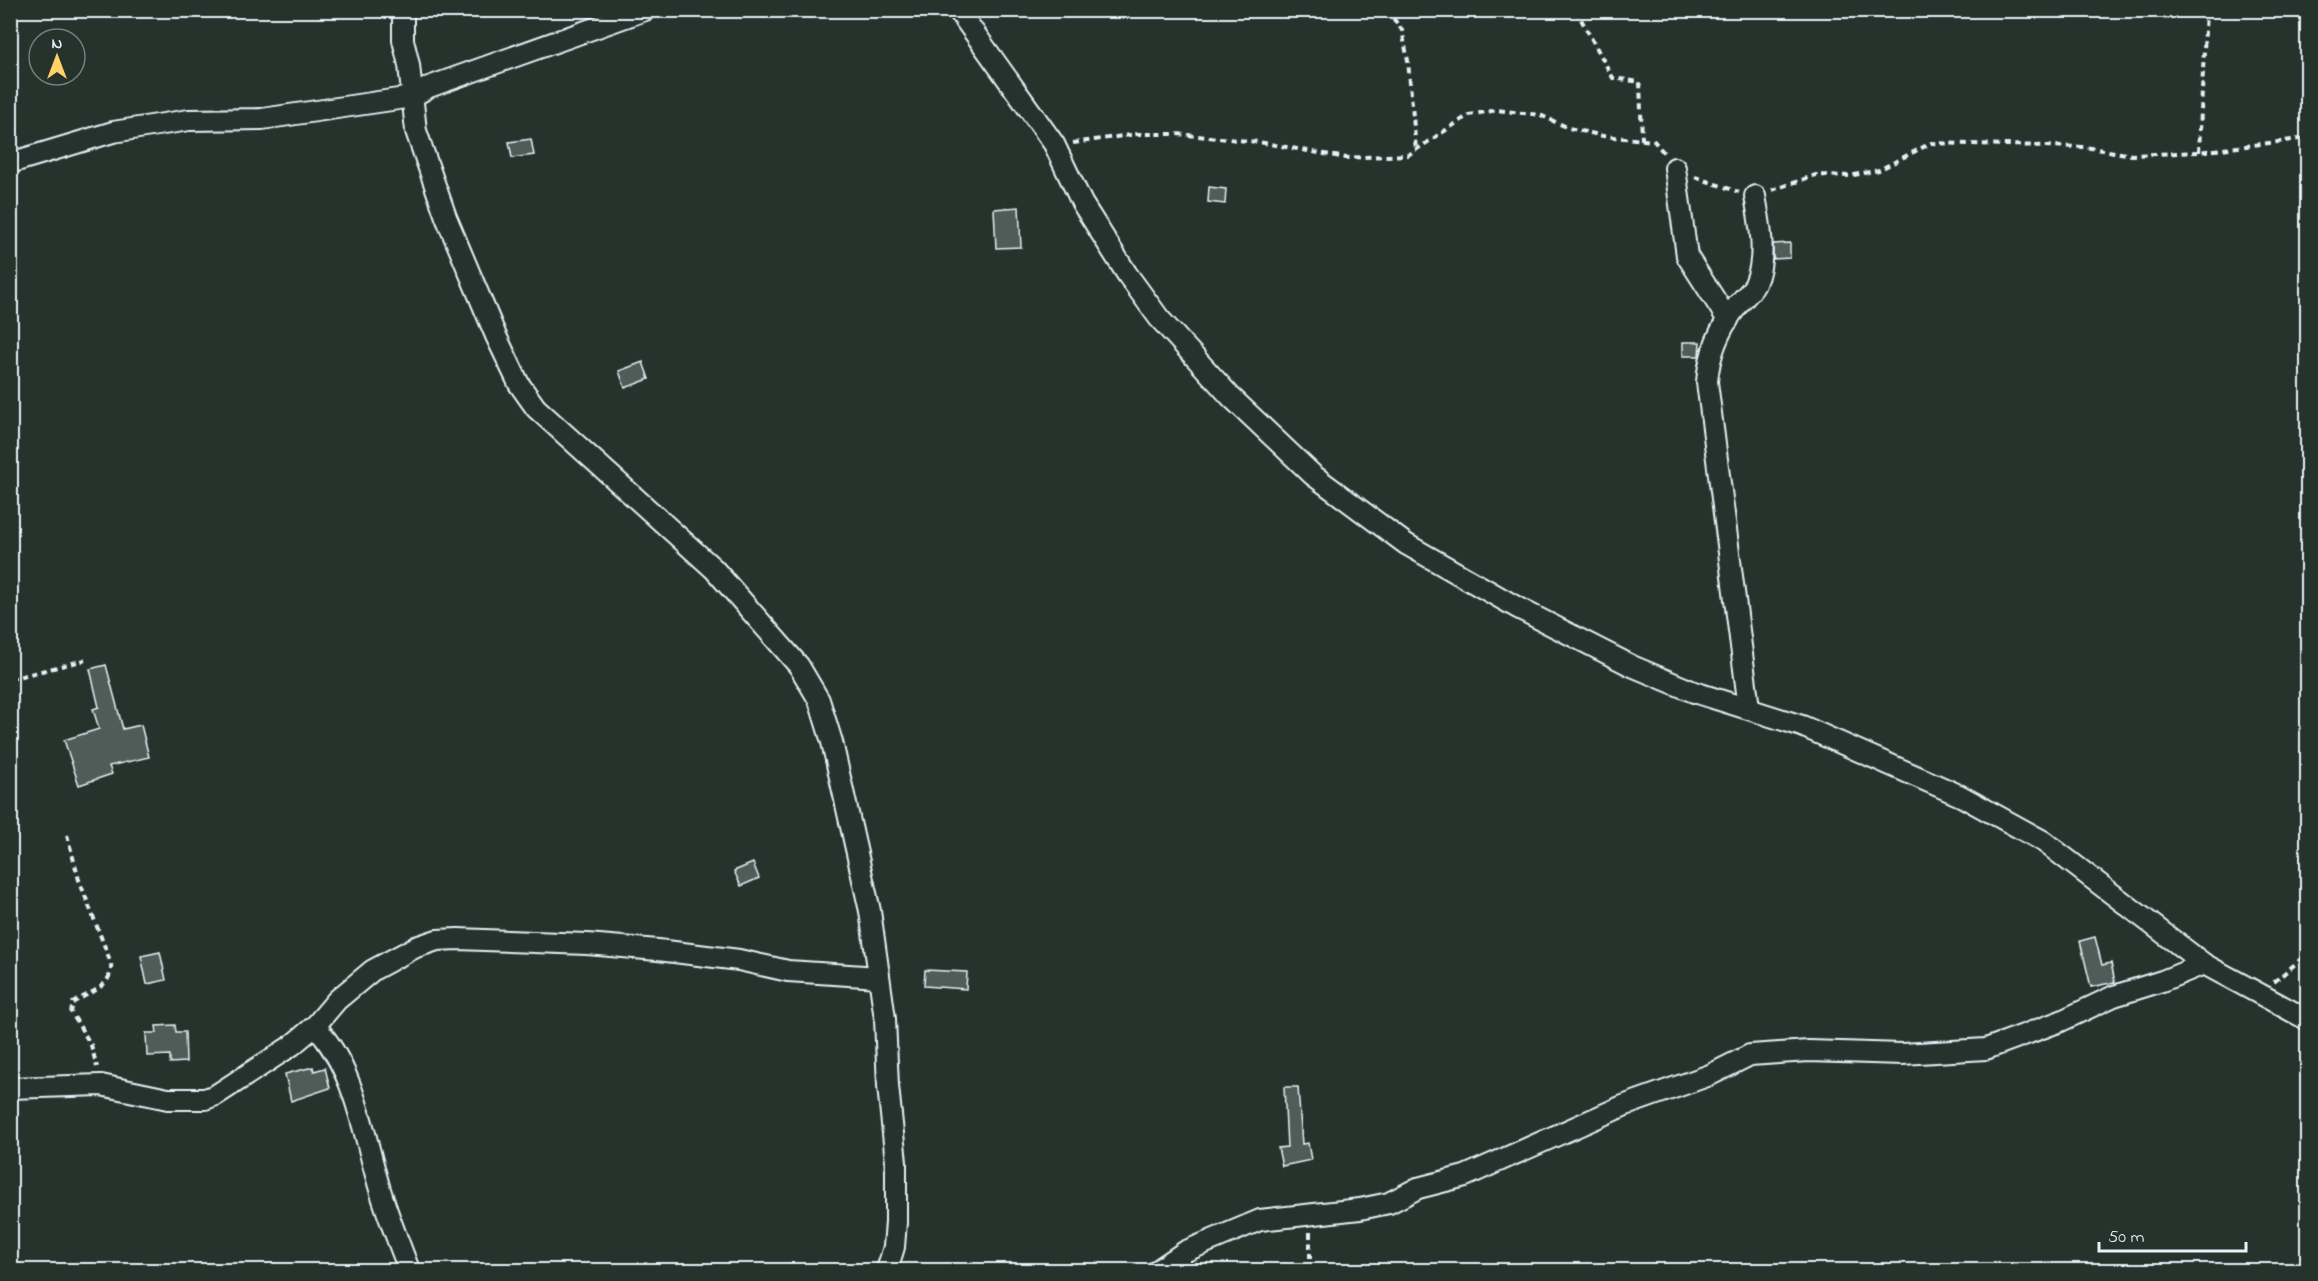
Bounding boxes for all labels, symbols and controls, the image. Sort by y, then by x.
north arrow [27,27,87,87]
text: N [52,32,63,56]
scale bar [2099,1215,2246,1253]
text: 50 m [2108,1225,2145,1251]

